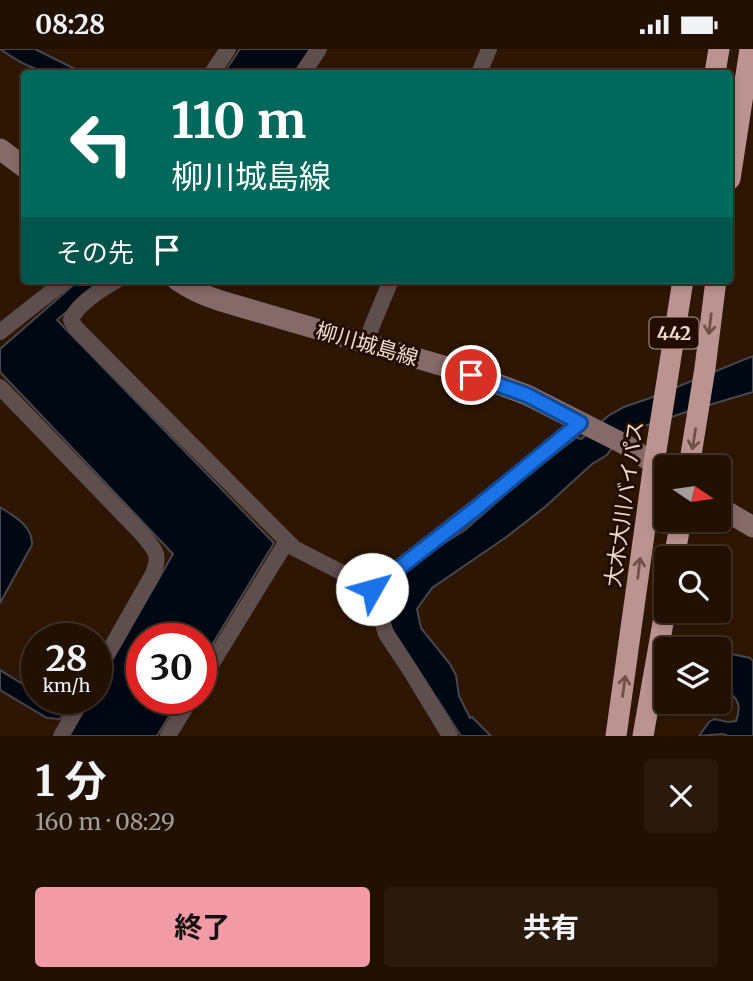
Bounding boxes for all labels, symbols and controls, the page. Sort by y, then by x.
text: 08:28 [35,8,105,41]
text: 110 m [171,90,306,151]
icon: left [56,98,147,189]
text: 柳川城島線 [171,157,331,197]
icon: arrive [148,231,186,269]
text: その先 [56,236,134,269]
one-way arrow [704,312,717,335]
street label: 柳川城島線 [313,317,421,371]
road number: 442 [650,317,698,349]
pin [441,345,501,405]
icon: arrive [452,356,490,394]
street label: 大木大川バイパス [599,419,649,589]
one-way arrow [687,427,700,450]
north arrow [654,455,732,532]
map controls [654,455,731,714]
button: search [654,546,731,623]
position arrow [335,552,409,626]
one-way arrow [633,557,646,580]
speed limit sign: 30 [126,623,217,714]
text: 28 [45,637,88,681]
button: layers [654,637,731,714]
text: km/h [43,674,90,697]
one-way arrow [617,675,630,698]
text: 1 分 [35,755,106,807]
button: close [644,759,718,833]
text: 160 m · 08:29 [35,807,175,836]
button: 終了 [35,887,370,967]
button: 共有 [384,887,718,967]

